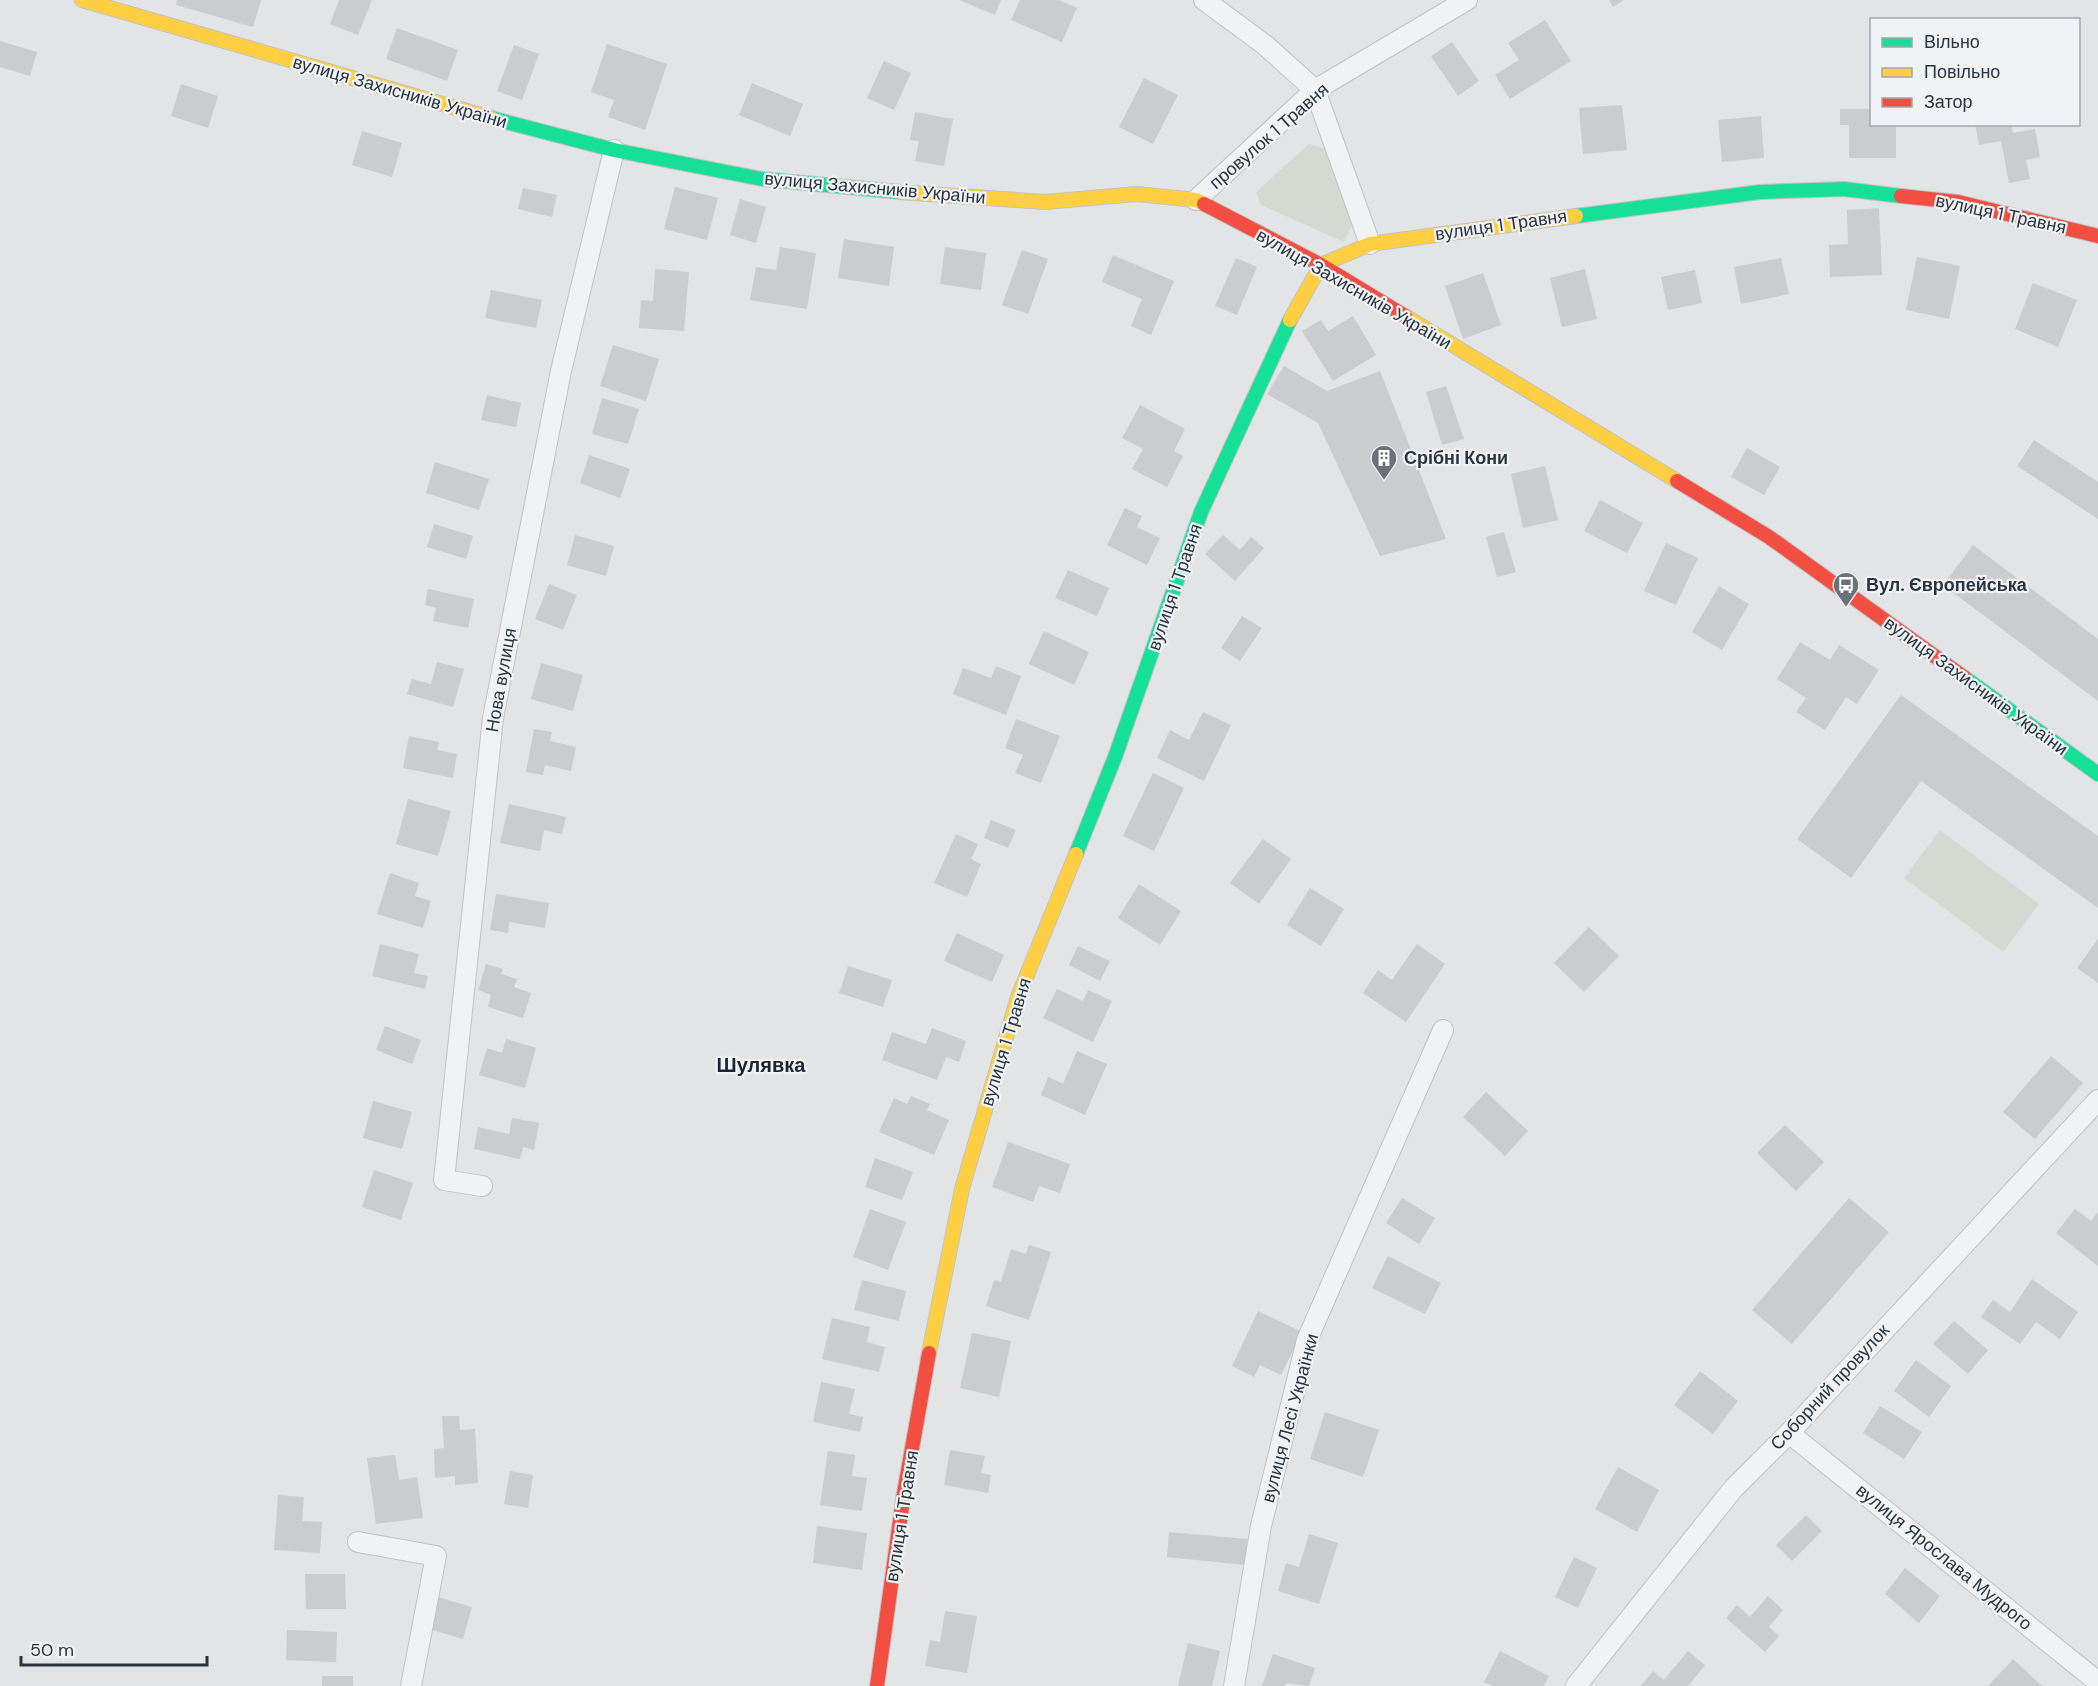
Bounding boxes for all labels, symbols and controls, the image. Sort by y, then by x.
legend [1870,18,2080,126]
text: Вільно [1924,30,1980,54]
street label: вулиця Захисників України [290,50,510,134]
text: Повільно [1924,60,2000,84]
street label: провулок 1 Травня [1204,78,1334,194]
text: Затор [1924,90,1973,114]
street label: вулиця Захисників України [763,166,987,210]
street label: вулиця 1 Травня [1934,188,2068,240]
street label: вулиця 1 Травня [1434,204,1568,246]
street label: вулиця Захисників України [1252,223,1456,355]
building icon: Срібні Кони [1369,443,1399,481]
place label: Срібні Кони [1404,446,1508,470]
street label: вулиця 1 Травня [1142,520,1208,654]
bus stop icon: Вул. Європейська [1831,570,1861,608]
place label: Вул. Європейська [1866,573,2028,597]
street label: вулиця Захисників України [1879,611,2073,761]
street label: Нова вулиця [480,626,522,734]
street label: вулиця 1 Травня [975,975,1037,1109]
district label: Шулявка [717,1052,806,1078]
street label: Соборний провулок [1765,1319,1895,1455]
street label: вулиця Лесі Українки [1256,1331,1324,1505]
street label: вулиця 1 Травня [880,1449,924,1583]
street label: вулиця Ярослава Мудрого [1851,1478,2037,1636]
scale bar [21,1629,207,1667]
text: 50 m [30,1638,74,1662]

